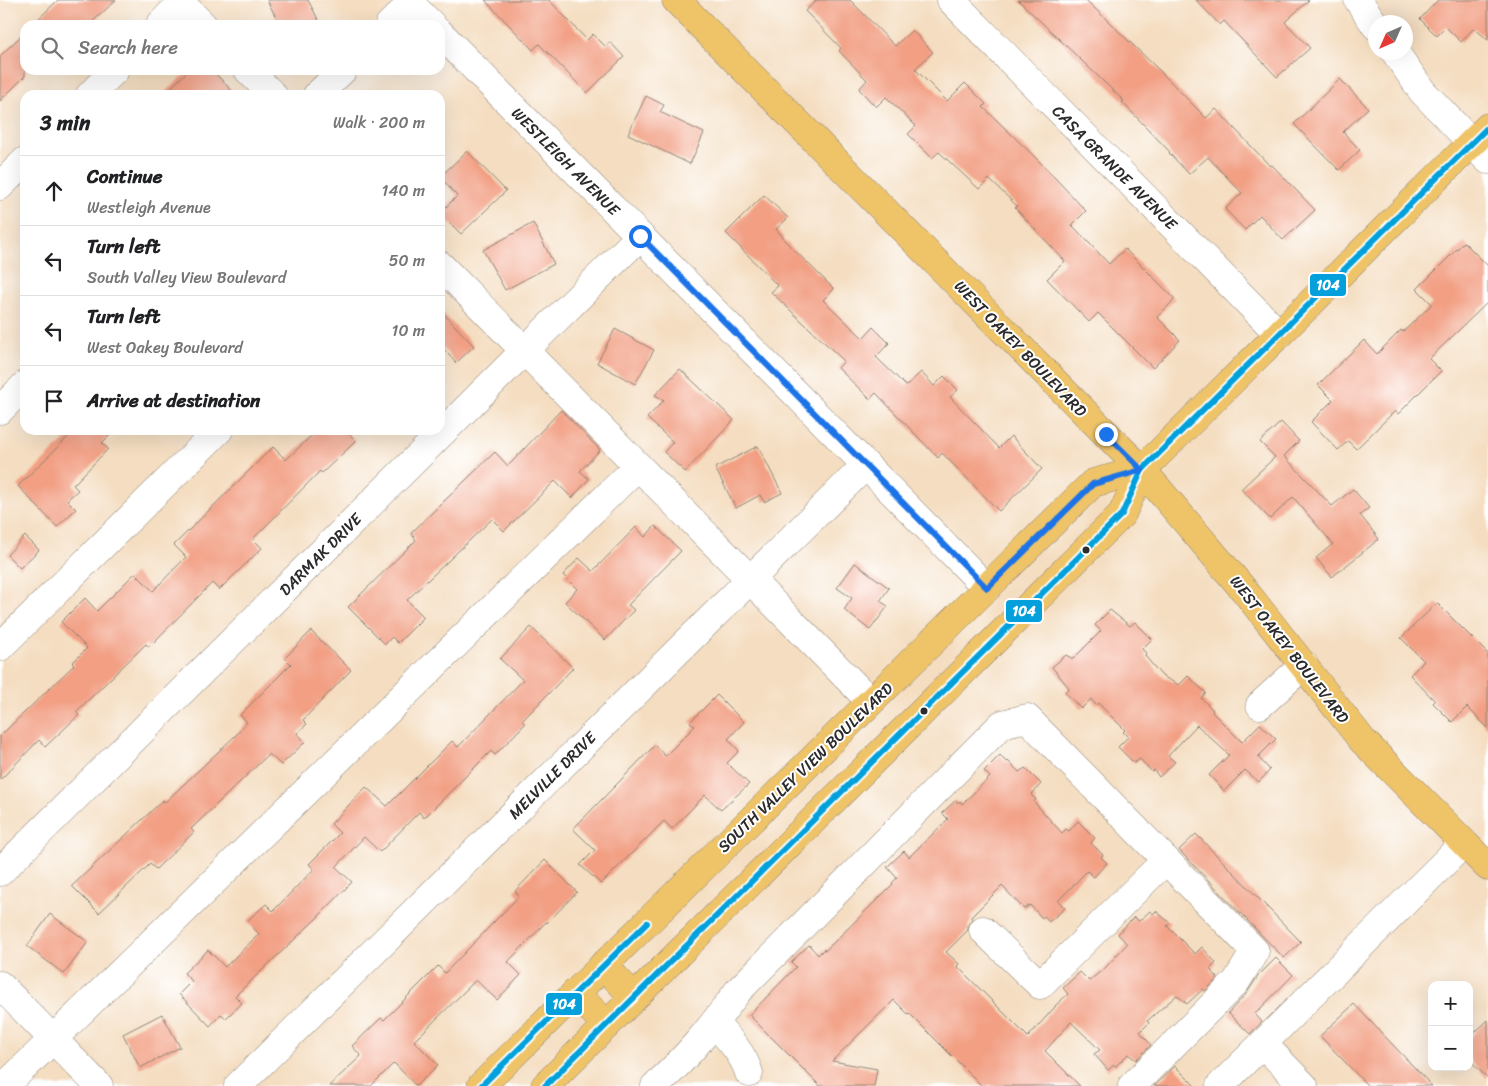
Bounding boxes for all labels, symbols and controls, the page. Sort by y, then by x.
north arrow [1368,15,1413,60]
search box [20,20,445,75]
text: Search here [78,31,178,64]
icon: search [38,34,66,62]
street label: CASA GRANDE AVENUE [1045,98,1185,238]
street label: WESTLEIGH AVENUE [504,100,628,224]
text: 3 min [40,104,90,142]
text: Walk · 200 m [333,108,425,137]
text: Continue [87,160,163,193]
text: 140 m [382,176,425,205]
icon: ahead [40,177,68,205]
text: Westleigh Avenue [87,193,211,222]
route start [629,225,652,248]
text: Turn left [87,230,160,263]
text: 50 m [389,246,425,275]
icon: left [40,247,68,275]
text: South Valley View Boulevard [87,263,286,292]
street label: WEST OAKEY BOULEVARD [947,273,1095,424]
line badge: 104 [1309,273,1347,297]
text: 104 [1316,273,1340,298]
text: Turn left [87,300,160,333]
text: 10 m [392,316,425,345]
icon: left [40,317,68,345]
text: West Oakey Boulevard [87,333,243,362]
text: Arrive at destination [87,384,260,417]
icon: arrive [40,387,68,415]
route end [1095,423,1118,446]
street label: DARMAK DRIVE [272,505,370,603]
unlabelled marker [1081,545,1091,555]
street label: WEST OAKEY BOULEVARD [1222,569,1357,730]
line badge: 104 [1005,599,1043,623]
text: 104 [1012,599,1036,624]
street label: SOUTH VALLEY VIEW BOULEVARD [710,675,901,860]
unlabelled marker [919,706,929,716]
street label: MELVILLE DRIVE [501,723,604,826]
map controls [1428,981,1473,1071]
button: + [1428,981,1473,1026]
line badge: 104 [545,992,583,1016]
text: 104 [552,992,576,1017]
button: − [1428,1026,1473,1071]

